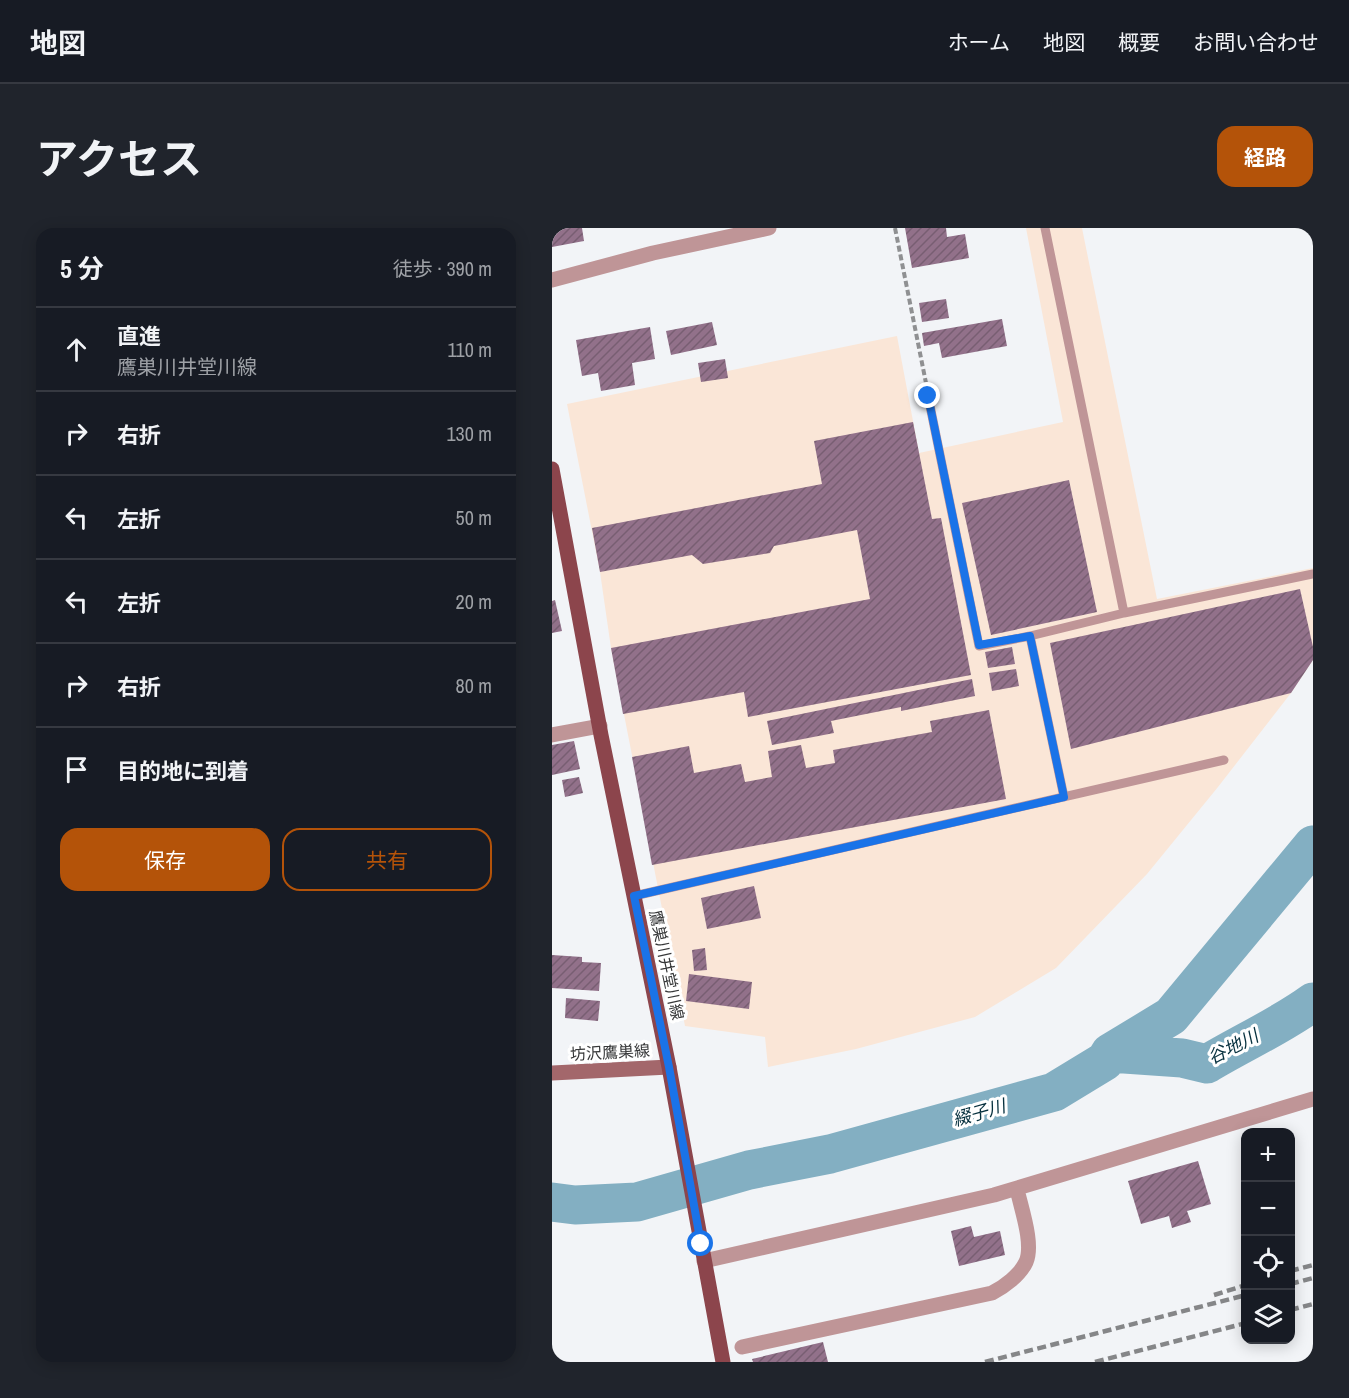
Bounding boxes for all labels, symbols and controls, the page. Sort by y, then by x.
text: 地図 [30,24,86,62]
text: ホーム [948,28,1010,57]
text: 地図 [1043,28,1085,57]
text: 概要 [1118,28,1160,57]
text: お問い合わせ [1193,28,1319,57]
button: 経路 [1217,126,1313,187]
text: アクセス [36,131,202,187]
text: 5 分 [60,251,104,286]
text: 徒歩 · 390 m [393,255,492,282]
text: 直進 [117,321,161,351]
icon: ahead [60,333,93,366]
text: 110 m [448,336,492,363]
text: 鷹巣川井堂川線 [117,353,257,380]
route end [914,382,940,408]
icon: right [60,417,93,450]
text: 右折 [117,420,161,450]
text: 130 m [446,420,492,447]
icon: left [60,501,93,534]
text: 左折 [117,504,161,534]
text: 50 m [456,504,492,531]
icon: left [60,585,93,618]
text: 左折 [117,588,161,618]
text: 20 m [456,588,492,615]
icon: right [60,669,93,702]
text: 右折 [117,672,161,702]
text: 80 m [456,672,492,699]
icon: arrive [60,753,93,786]
text: 目的地に到着 [117,756,249,786]
button: 保存 [60,828,270,891]
button: 共有 [282,828,492,891]
street label: 鷹巣川井堂川線 [645,908,689,1022]
water label: 谷地川 [1203,1022,1264,1070]
street label: 坊沢鷹巣線 [569,1039,651,1065]
water label: 綴子川 [949,1093,1010,1132]
map controls [1241,1128,1295,1344]
button: + [1241,1128,1295,1182]
button: − [1241,1182,1295,1236]
route start [687,1230,713,1256]
button: locate [1241,1236,1295,1290]
button: layers [1241,1290,1295,1344]

